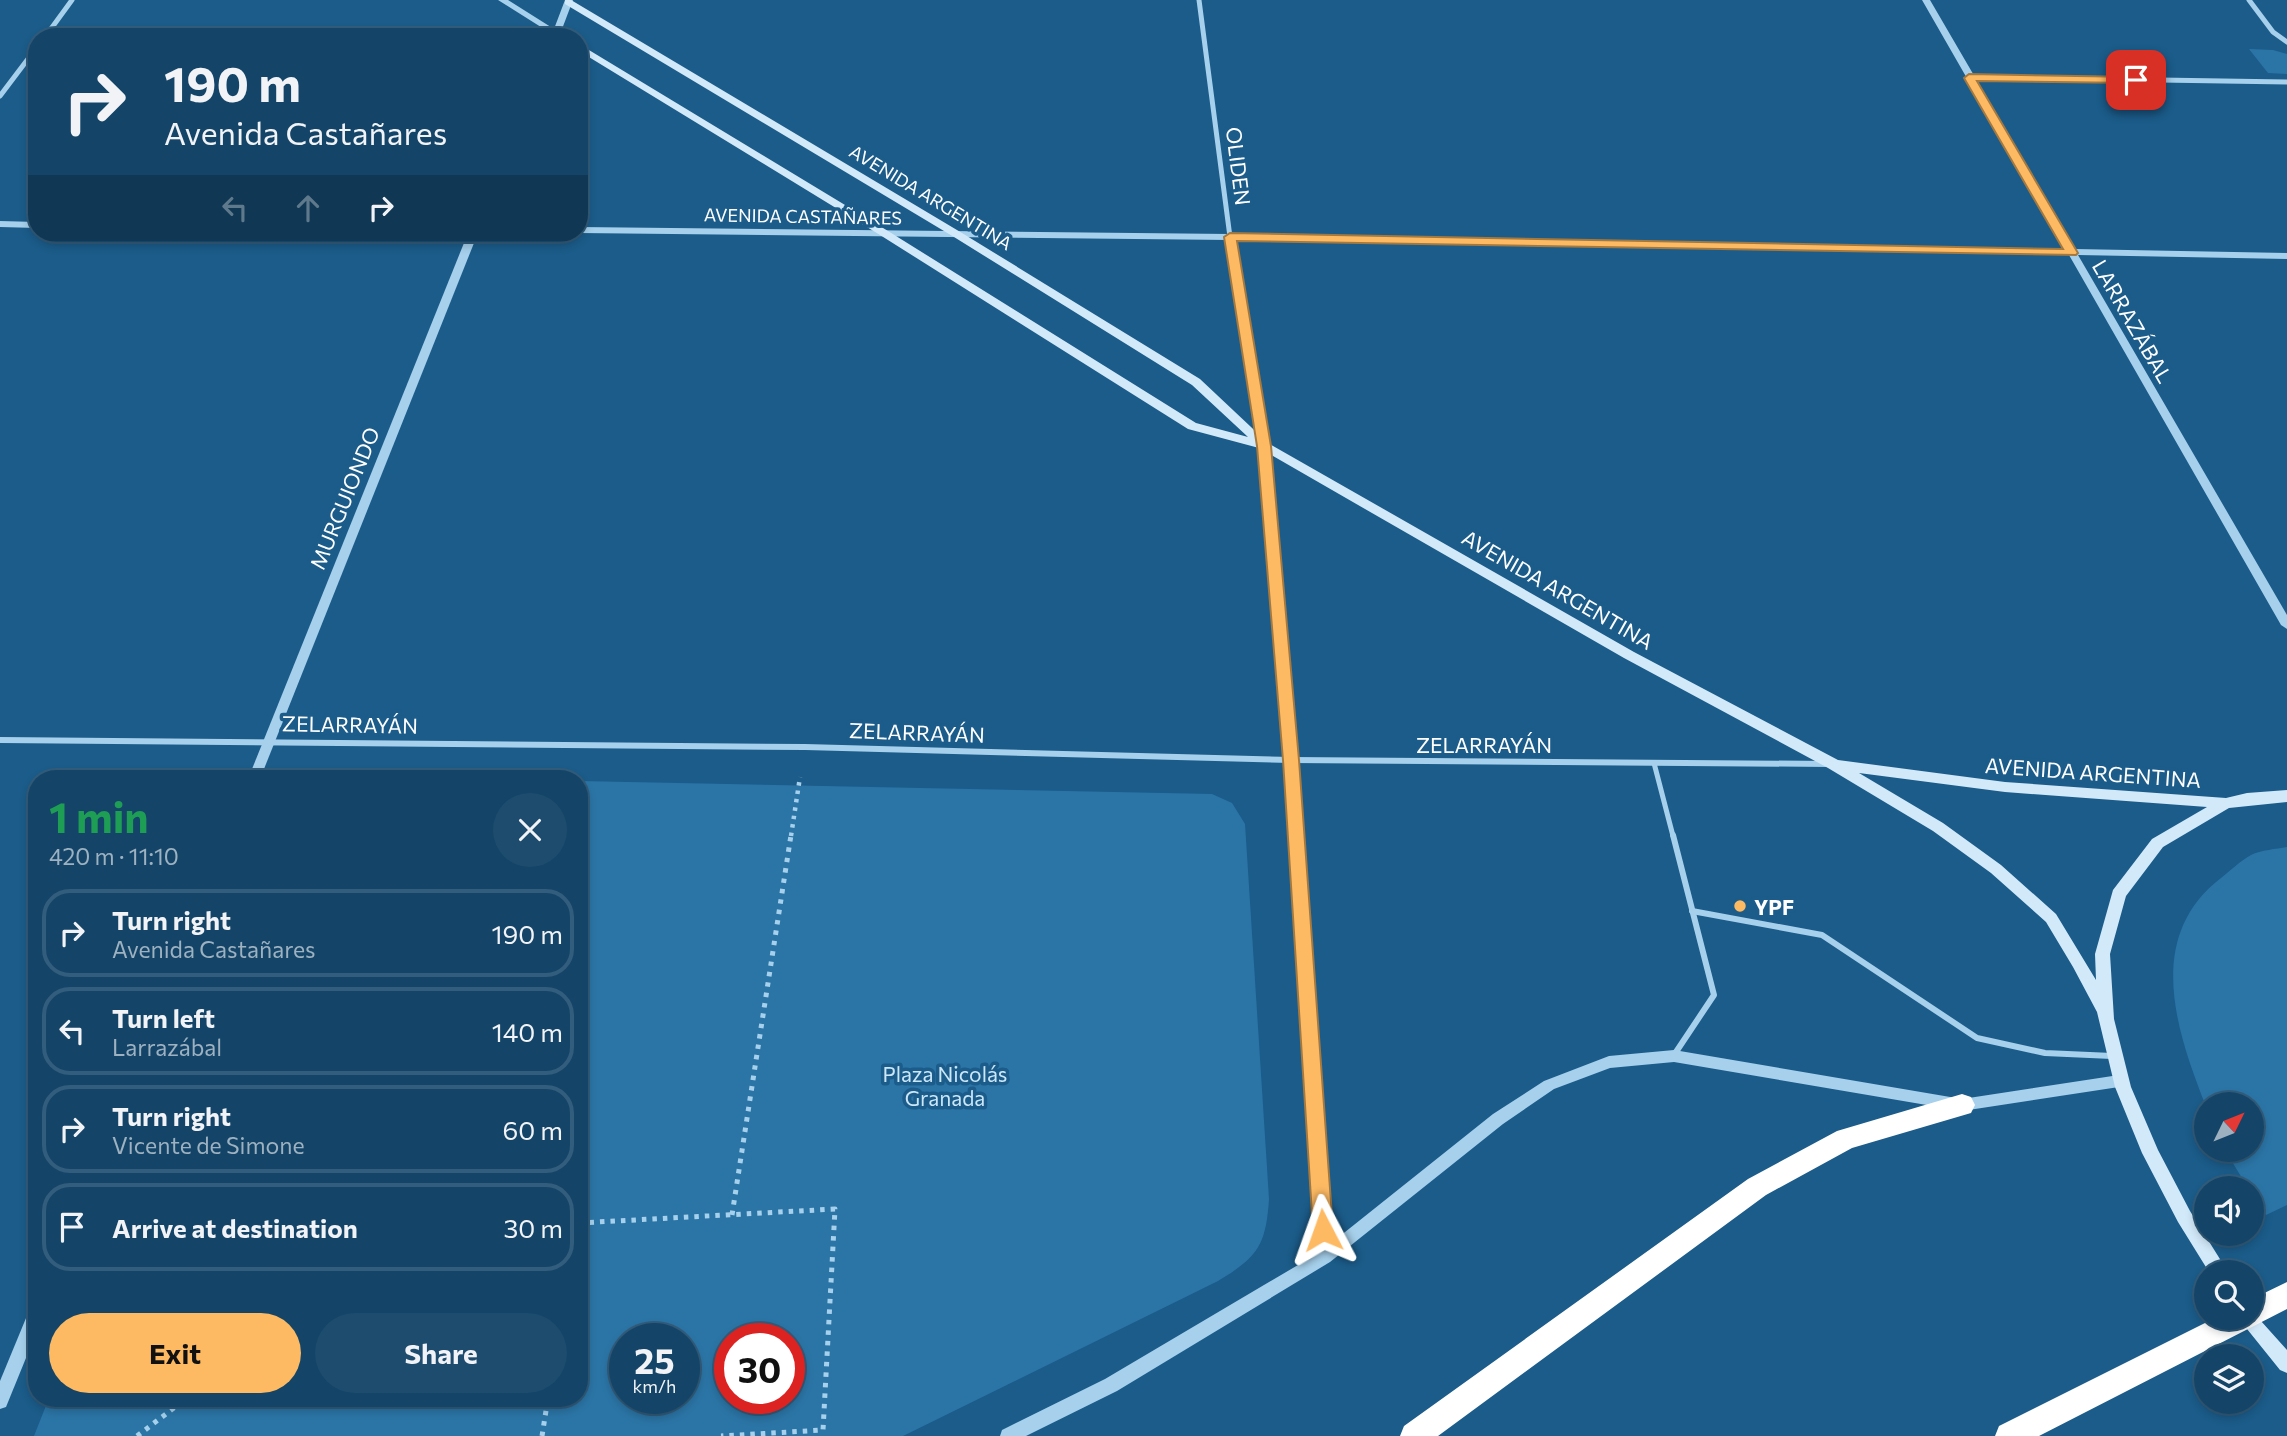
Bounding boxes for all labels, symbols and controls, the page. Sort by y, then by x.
pin [2106,50,2166,110]
text: 190 m [164,52,301,112]
icon: right [49,56,140,147]
icon: arrive [2117,61,2155,99]
text: Avenida Castañares [164,112,447,152]
street label: OLIDEN [1222,125,1256,207]
street label: AVENIDA ARGENTINA [846,140,1016,254]
icon: left [216,189,254,227]
icon: ahead [289,189,327,227]
icon: right [362,189,400,227]
street label: AVENIDA CASTAÑARES [704,203,902,229]
street label: LARRAZÁBAL [2088,255,2178,387]
street label: MURGUIONDO [304,423,384,573]
street label: AVENIDA ARGENTINA [1458,524,1658,654]
street label: ZELARRAYÁN [282,710,418,738]
street label: ZELARRAYÁN [849,717,985,747]
street label: ZELARRAYÁN [1416,732,1552,757]
street label: AVENIDA ARGENTINA [1984,752,2202,792]
text: 1 min [49,790,149,842]
button: close [493,793,567,867]
text: 420 m · 11:10 [49,842,179,870]
place label: YPF [1754,894,1794,919]
marker: YPF [1732,898,1748,914]
text: Turn right [112,904,231,935]
icon: right [53,914,91,952]
text: 190 m [491,918,563,949]
text: Avenida Castañares [112,935,316,963]
text: Turn left [112,1002,215,1033]
icon: left [53,1012,91,1050]
text: 140 m [492,1016,563,1047]
text: Larrazábal [112,1033,222,1061]
park label: Plaza Nicolás Granada [883,1061,1007,1110]
north arrow [2194,1092,2264,1162]
map controls [2194,1092,2264,1414]
text: Turn right [112,1100,231,1131]
icon: right [53,1110,91,1148]
text: 60 m [503,1114,563,1145]
text: Vicente de Simone [112,1131,305,1159]
button: sound [2194,1176,2264,1246]
position arrow [1286,1193,1360,1267]
icon: arrive [53,1208,91,1246]
text: Arrive at destination [112,1212,358,1243]
text: 30 m [504,1212,563,1243]
button: search [2194,1260,2264,1330]
button: Exit [49,1313,301,1393]
button: Share [315,1313,567,1393]
speed limit sign: 30 [714,1323,805,1414]
text: 25 [634,1338,675,1381]
button: layers [2194,1344,2264,1414]
text: km/h [633,1375,676,1397]

